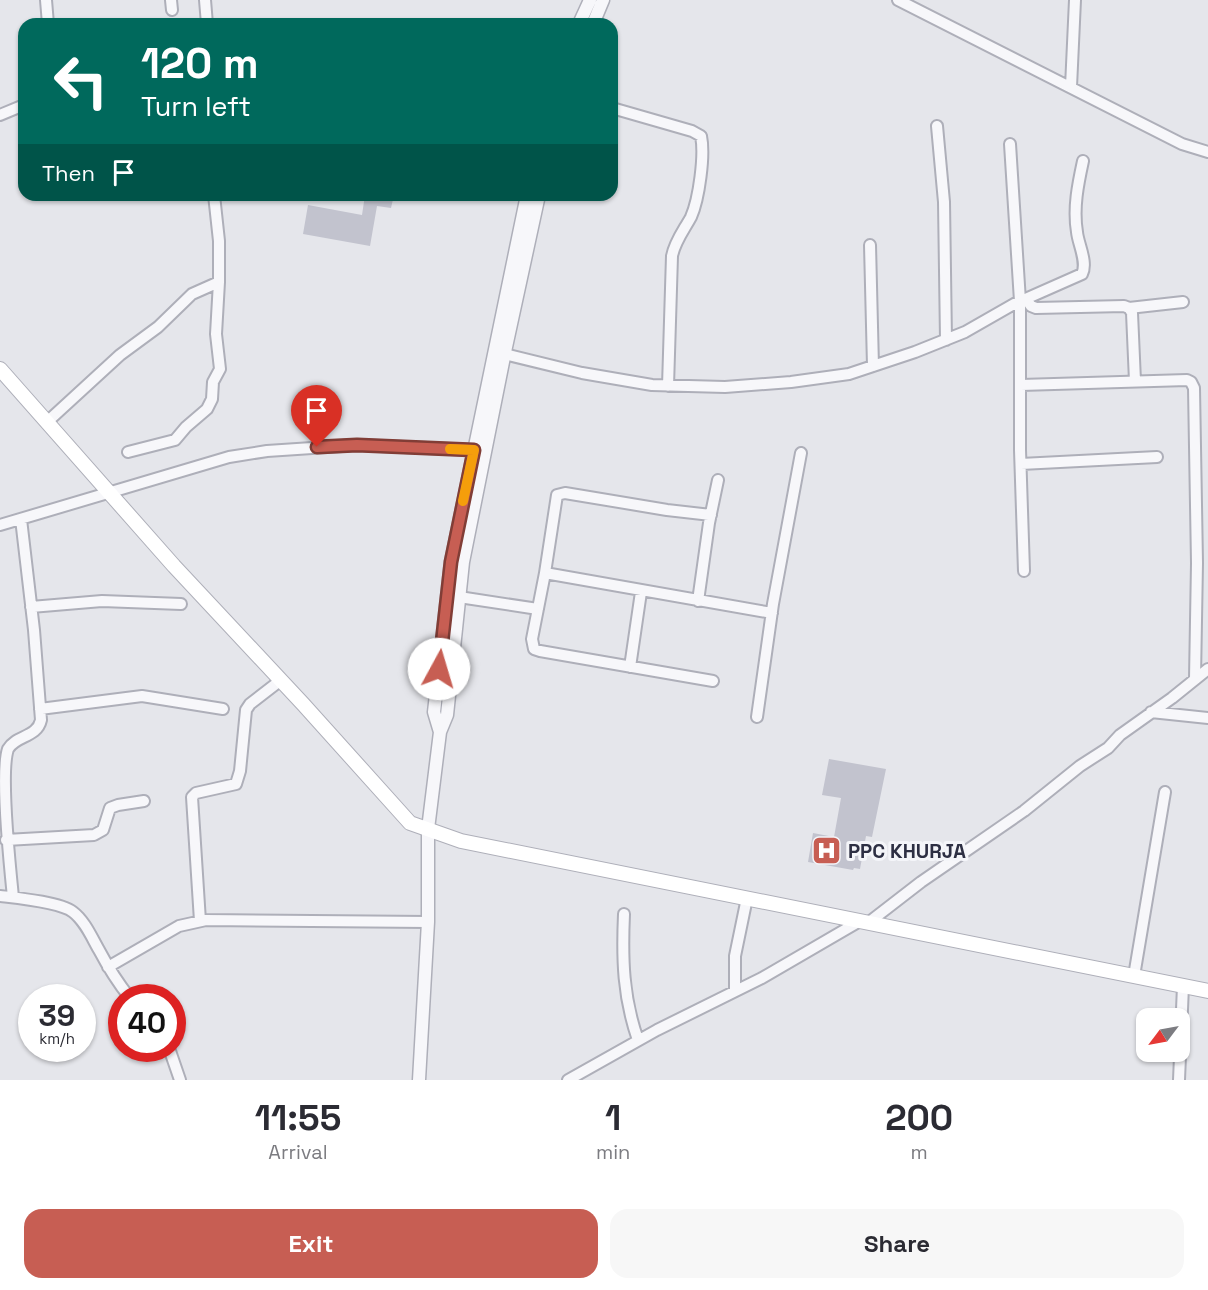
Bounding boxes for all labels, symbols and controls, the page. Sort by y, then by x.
text: 120 m [141,37,259,90]
icon: left [42,42,120,120]
text: Turn left [141,89,251,124]
icon: arrive [107,156,140,189]
text: Then [42,159,95,187]
pin [291,385,342,447]
icon: arrive [300,394,333,427]
position arrow [407,637,471,701]
hospital icon: PPC KHURJA [811,835,843,867]
place label: PPC KHURJA [848,838,966,864]
speed limit sign: 40 [108,984,186,1062]
text: 39 [39,996,75,1035]
north arrow [1136,1008,1190,1062]
map controls [1136,1008,1190,1062]
text: km/h [39,1029,75,1048]
text: 11:55 [255,1095,341,1141]
text: 1 [605,1095,621,1141]
text: 200 [885,1095,953,1141]
text: Arrival [268,1139,328,1165]
text: min [596,1139,630,1165]
text: m [911,1139,928,1165]
button: Exit [24,1209,598,1278]
button: Share [610,1209,1184,1278]

